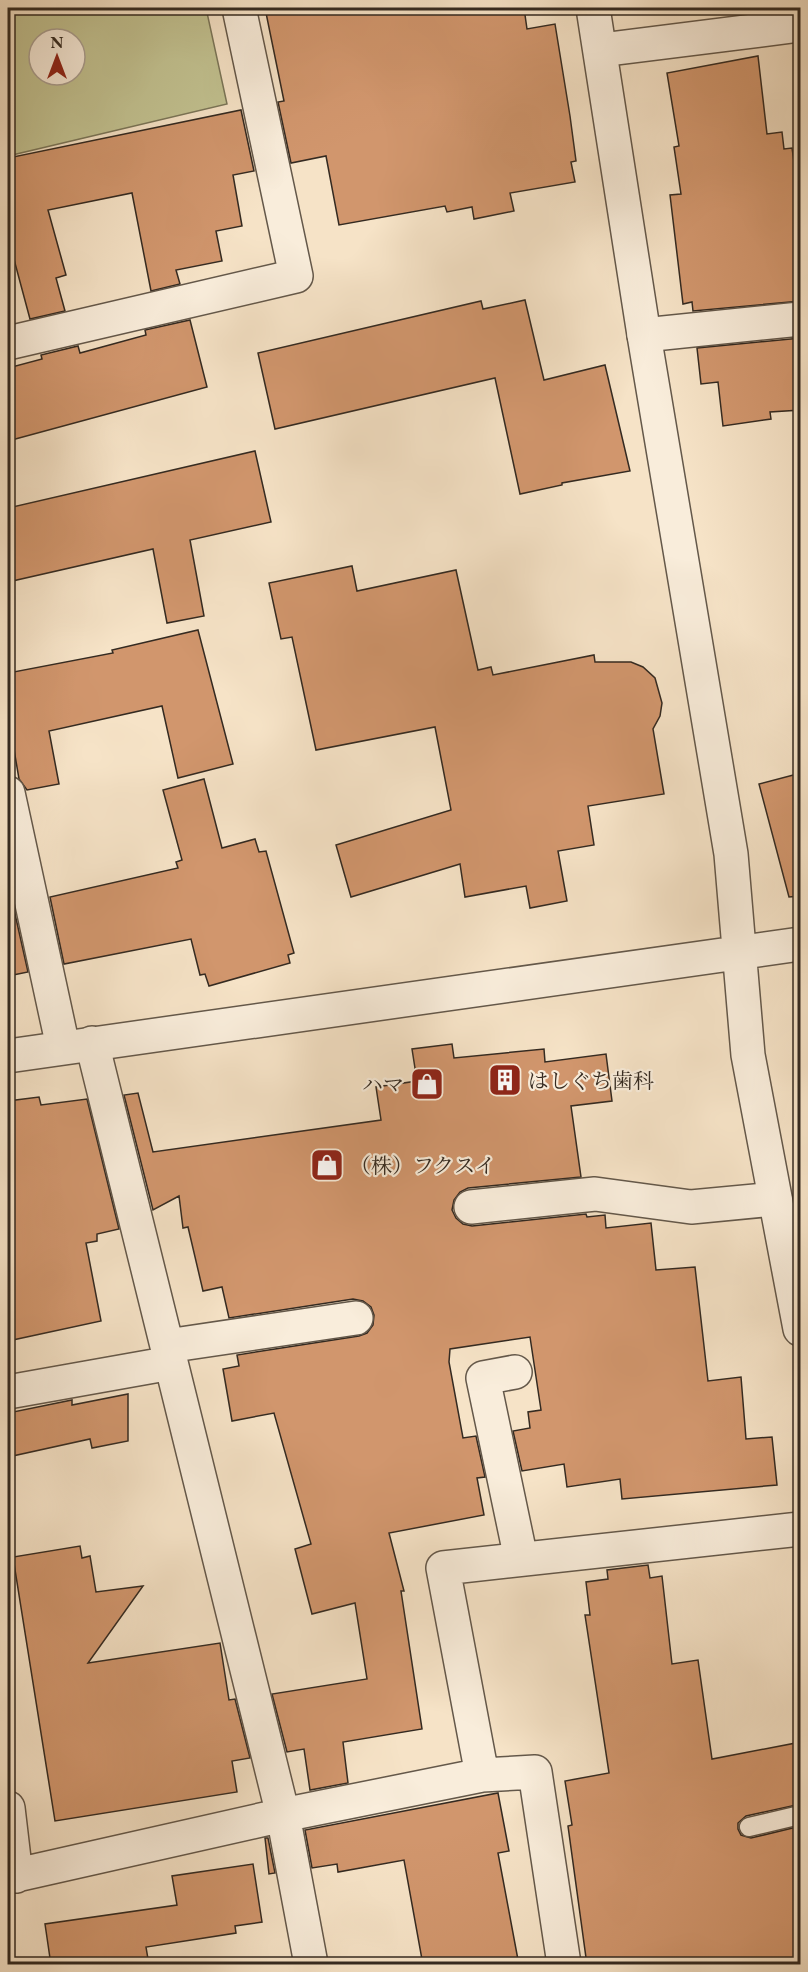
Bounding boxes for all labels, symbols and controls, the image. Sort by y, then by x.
north arrow [27,27,87,87]
text: N [51,32,64,53]
building icon: はしぐち歯科 [487,1062,523,1098]
shop icon: ハマ [409,1066,445,1102]
place label: はしぐち歯科 [528,1067,654,1094]
place label: ハマ [362,1071,404,1098]
shop icon: （株）フクスイ [309,1147,345,1183]
place label: （株）フクスイ [350,1152,496,1179]

